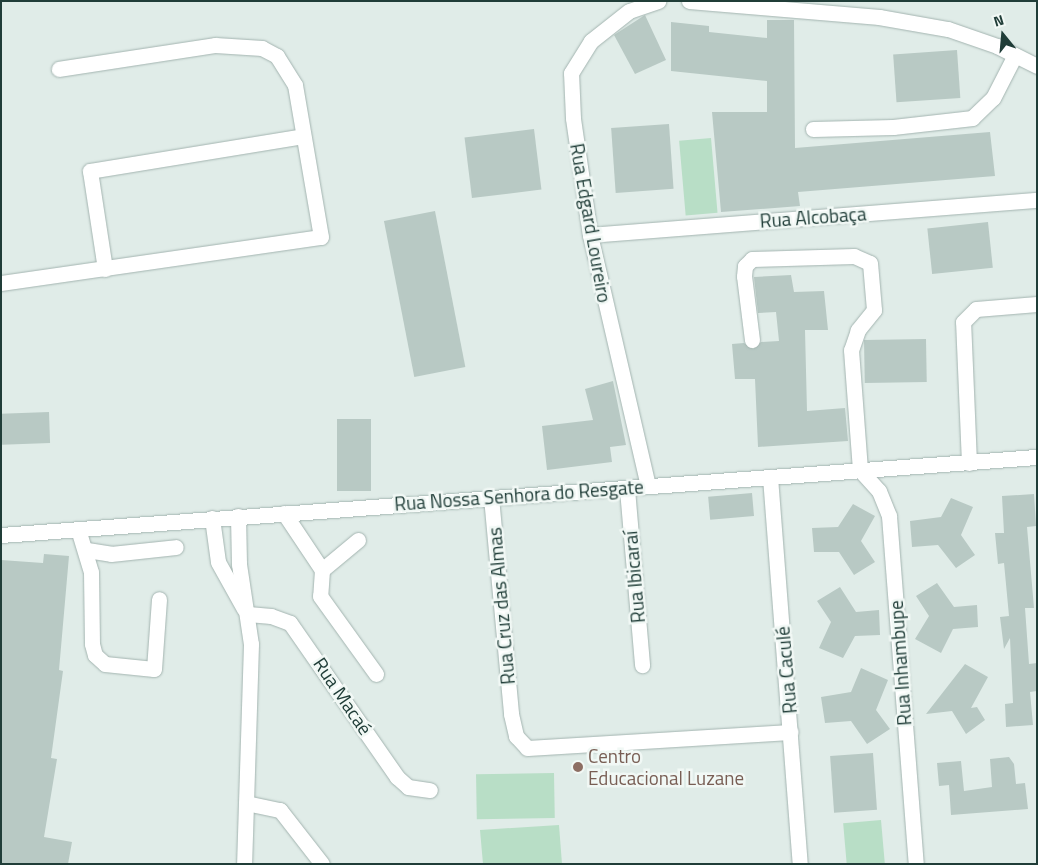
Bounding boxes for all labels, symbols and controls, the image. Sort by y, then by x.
text: N [991,9,1006,32]
north arrow [978,10,1028,60]
street label: Rua Edgard Loureiro [566,142,616,304]
street label: Rua Alcobaça [759,202,867,232]
street label: Rua Nossa Senhora do Resgate [394,475,644,515]
street label: Rua Cruz das Almas [483,526,519,686]
street label: Rua Ibicaraí [619,530,649,624]
street label: Rua Inhambupe [884,600,916,726]
street label: Rua Caculé [771,625,801,715]
street label: Rua Macaé [309,653,377,739]
place label: Centro Educacional Luzane [588,745,744,789]
marker: Centro Educacional Luzane [572,761,584,773]

